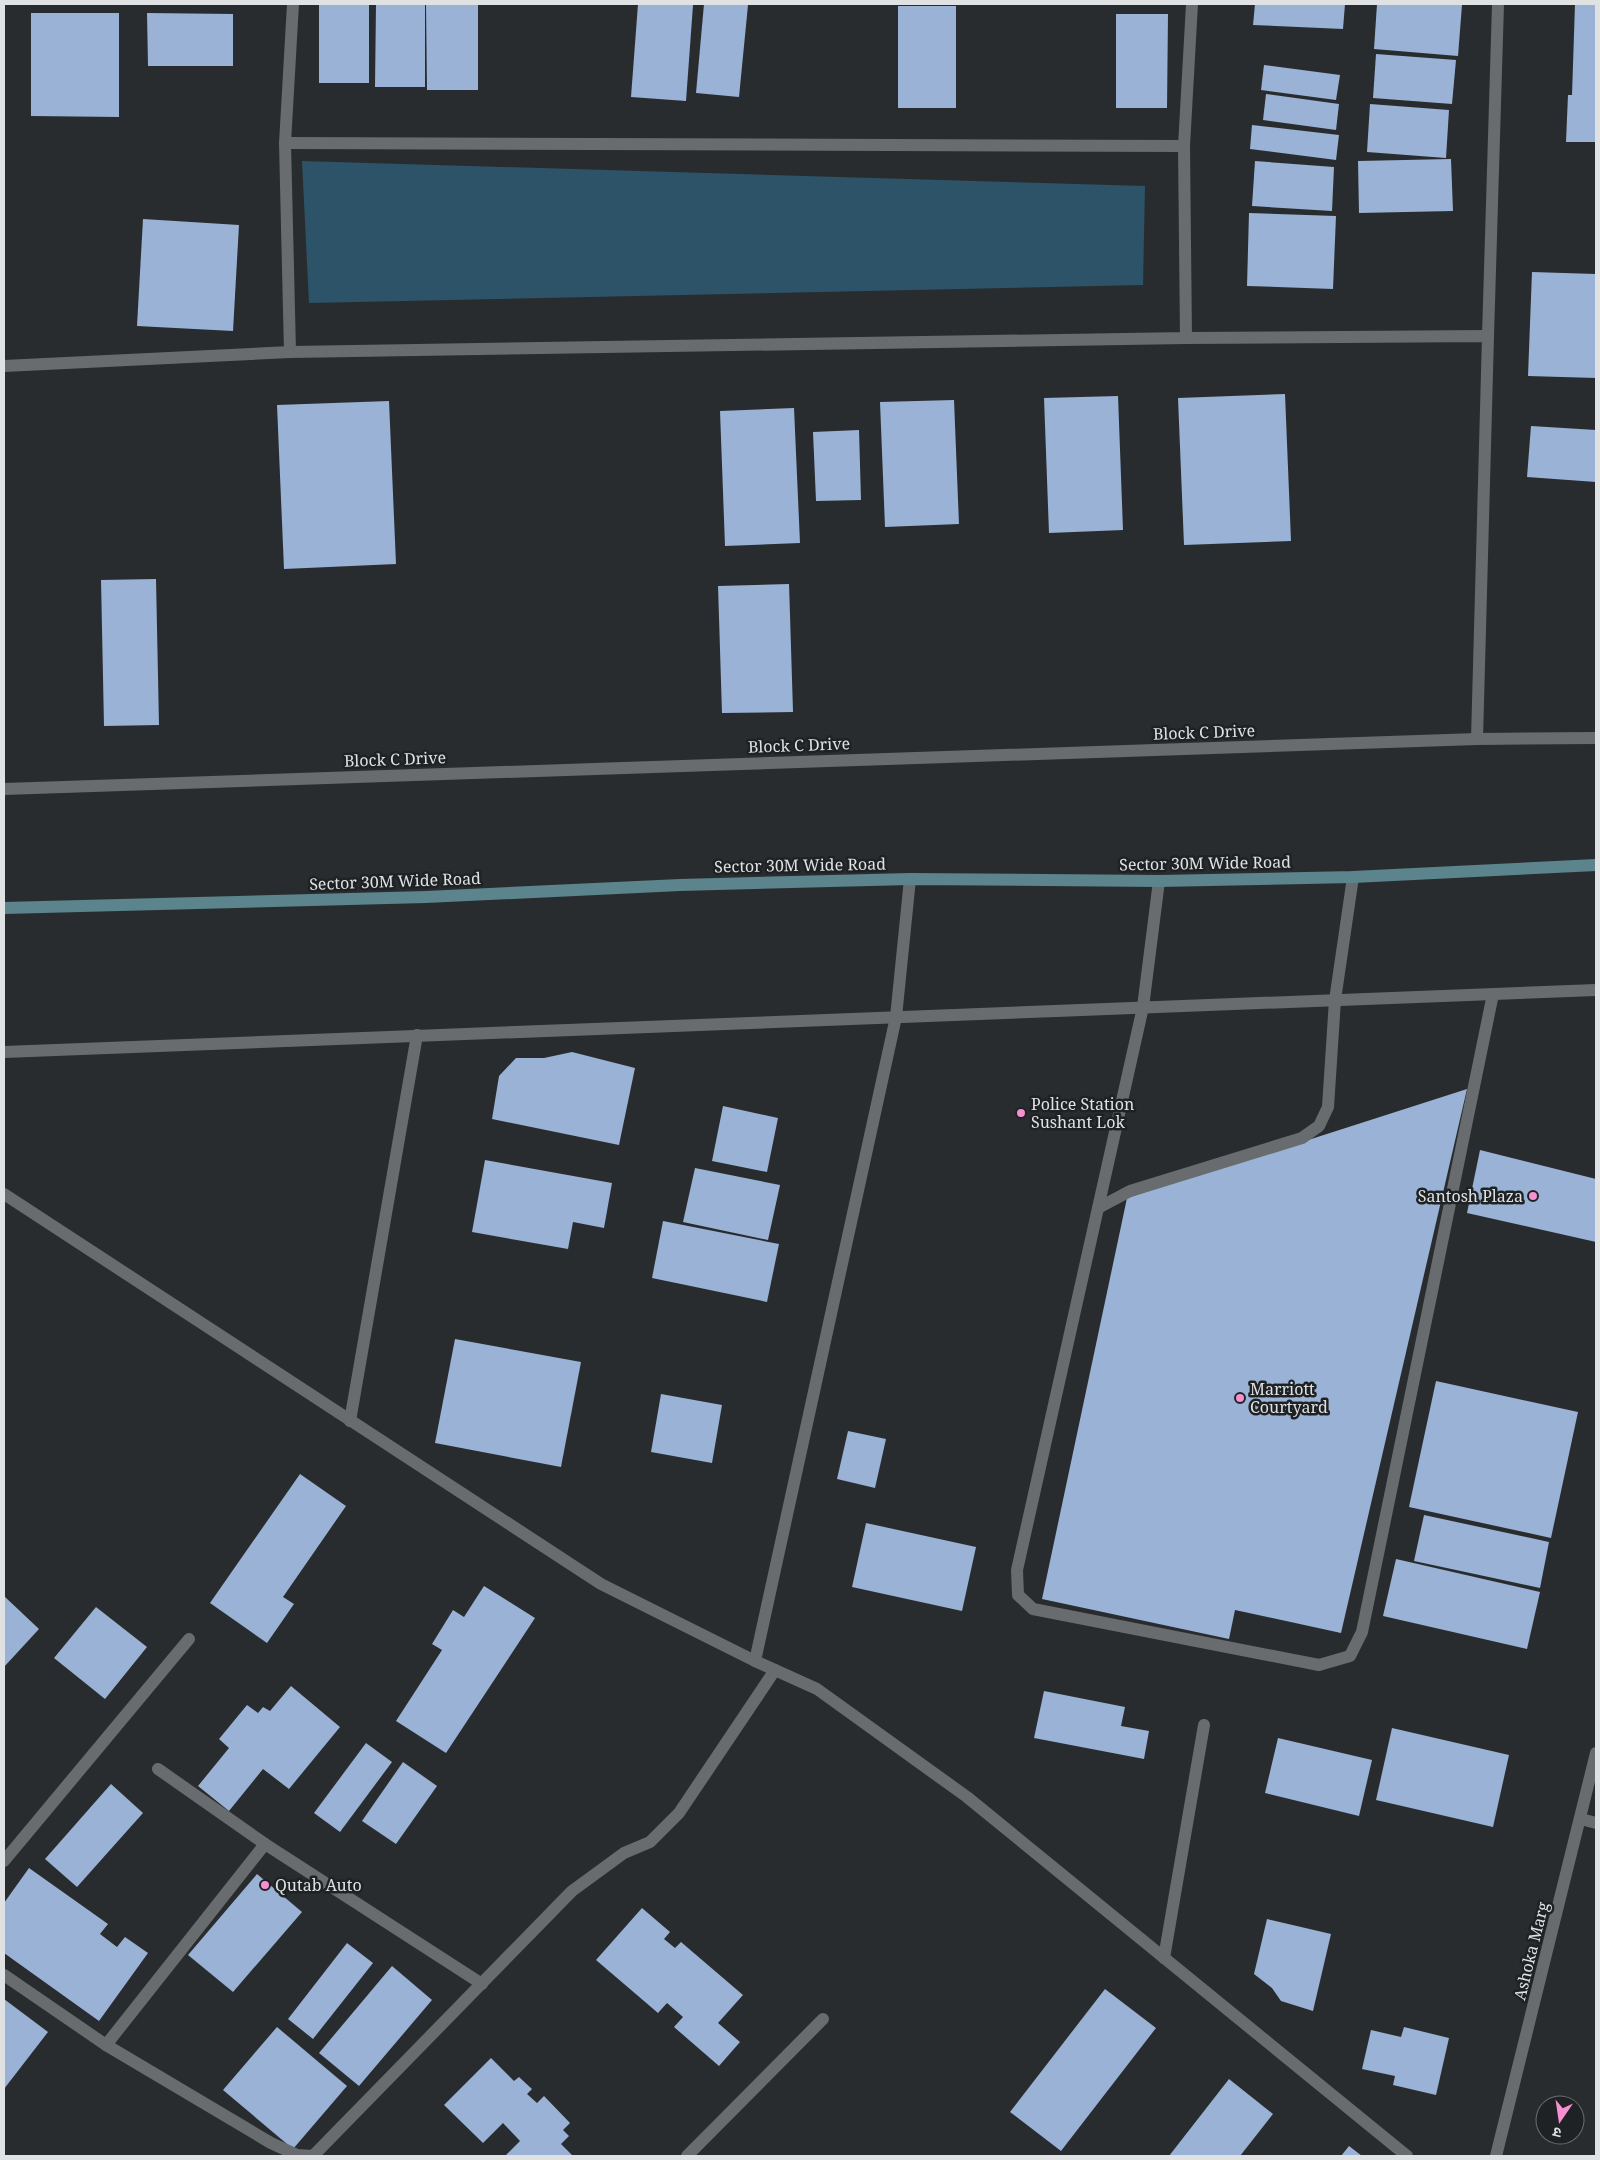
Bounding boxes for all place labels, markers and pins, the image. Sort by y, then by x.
place label: Police Station Sushant Lok [1031,1093,1134,1133]
marker: Police Station Sushant Lok [1015,1107,1027,1119]
place label: Santosh Plaza [1418,1185,1523,1207]
marker: Santosh Plaza [1527,1190,1539,1202]
place label: Marriott Courtyard [1250,1378,1328,1418]
marker: Marriott Courtyard [1234,1392,1246,1404]
place label: Qutab Auto [275,1874,362,1896]
marker: Qutab Auto [259,1879,271,1891]

